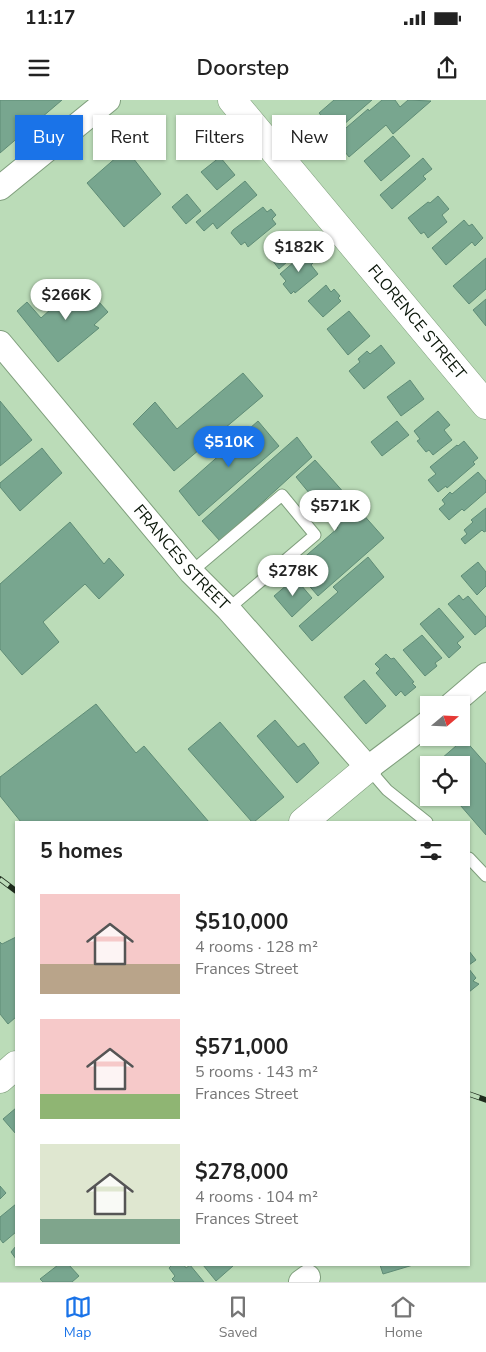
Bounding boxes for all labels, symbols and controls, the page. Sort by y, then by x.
text: 11:17 [25,5,75,31]
text: Doorstep [197,53,289,83]
icon: menu [25,54,53,82]
icon: share [433,54,461,82]
chip: Buy [15,115,83,160]
chip: Rent [93,115,166,160]
chip: Filters [176,115,262,160]
chip: New [272,115,346,160]
pin: $182K [264,230,334,273]
text: $182K [274,236,324,258]
street label: FLORENCE STREET [363,260,471,384]
pin: $266K [31,278,101,321]
text: $266K [41,284,91,306]
pin: $510K [194,426,264,468]
text: $510K [204,431,254,453]
pin: $571K [300,490,370,532]
text: $571K [310,495,360,517]
street label: FRANCES STREET [128,500,235,616]
pin: $278K [258,554,328,597]
text: $278K [268,560,318,582]
north arrow [420,696,470,746]
map controls [420,696,470,806]
button: locate [420,756,470,806]
text: 5 homes [40,837,123,865]
icon: filters [417,837,445,865]
text: $510,000 [195,908,288,936]
icon: home [80,914,140,974]
text: 4 rooms · 128 m² [195,936,318,958]
text: Frances Street [195,958,298,980]
text: $571,000 [195,1033,288,1061]
icon: home [80,1039,140,1099]
text: 5 rooms · 143 m² [195,1061,318,1083]
text: Frances Street [195,1083,298,1105]
text: $278,000 [195,1158,288,1186]
icon: home [80,1164,140,1224]
text: 4 rooms · 104 m² [195,1186,318,1208]
text: Frances Street [195,1208,298,1230]
tab: Map [64,1293,92,1342]
tab: Saved [219,1293,257,1342]
tab: Home [385,1293,422,1342]

